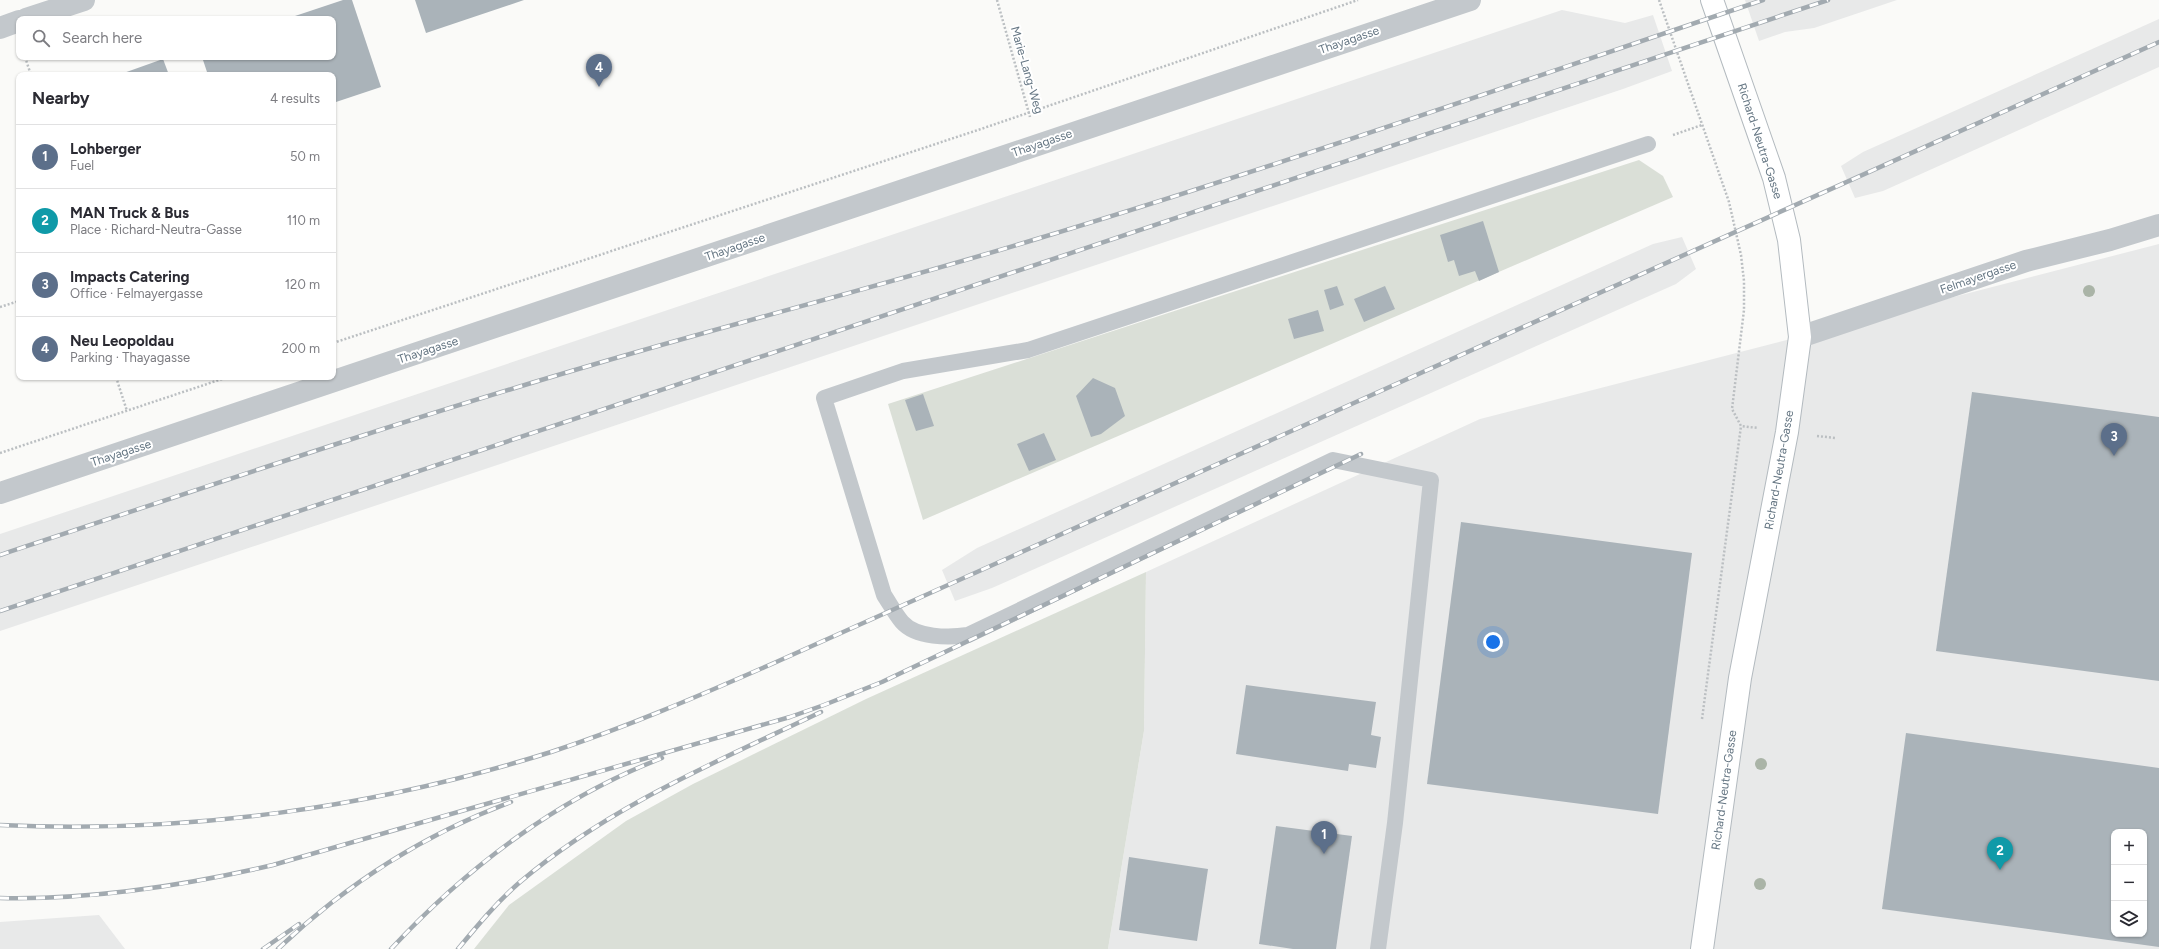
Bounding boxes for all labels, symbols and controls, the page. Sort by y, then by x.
search box [16,16,336,60]
street label: Thayagasse [1317,23,1381,57]
street label: Marie-Lang-Weg [1008,25,1046,115]
icon: search [30,27,52,49]
text: Search here [62,29,142,47]
pin: 4 [586,54,612,87]
street label: Richard-Neutra-Gasse [1735,81,1785,201]
text: Nearby [32,88,90,108]
text: 4 results [270,91,320,106]
street label: Thayagasse [1010,126,1074,160]
text: Lohberger [70,140,141,158]
text: 1 [42,149,48,164]
text: 50 m [290,149,320,164]
text: Fuel [70,158,94,173]
text: MAN Truck & Bus [70,204,189,222]
text: 2 [41,213,49,228]
text: 110 m [287,213,320,228]
text: Place · Richard-Neutra-Gasse [70,222,242,237]
street label: Thayagasse [703,230,767,264]
street label: Felmayergasse [1938,257,2018,297]
text: Impacts Catering [70,268,189,286]
text: 3 [41,277,49,292]
text: 120 m [285,277,320,292]
text: Office · Felmayergasse [70,286,203,301]
text: Neu Leopoldau [70,332,174,350]
street label: Thayagasse [396,334,460,366]
text: 4 [41,341,49,356]
text: 200 m [282,341,320,356]
text: Parking · Thayagasse [70,350,190,365]
street label: Richard-Neutra-Gasse [1762,409,1796,531]
pin: 3 [2101,423,2127,456]
street label: Thayagasse [89,437,153,469]
your location [1483,632,1503,652]
street label: Richard-Neutra-Gasse [1709,729,1739,851]
pin: 1 [1311,821,1337,854]
map controls [2111,829,2147,937]
button: + [2111,829,2147,865]
pin: 2 [1987,837,2013,870]
button: − [2111,865,2147,901]
button: layers [2111,901,2147,937]

